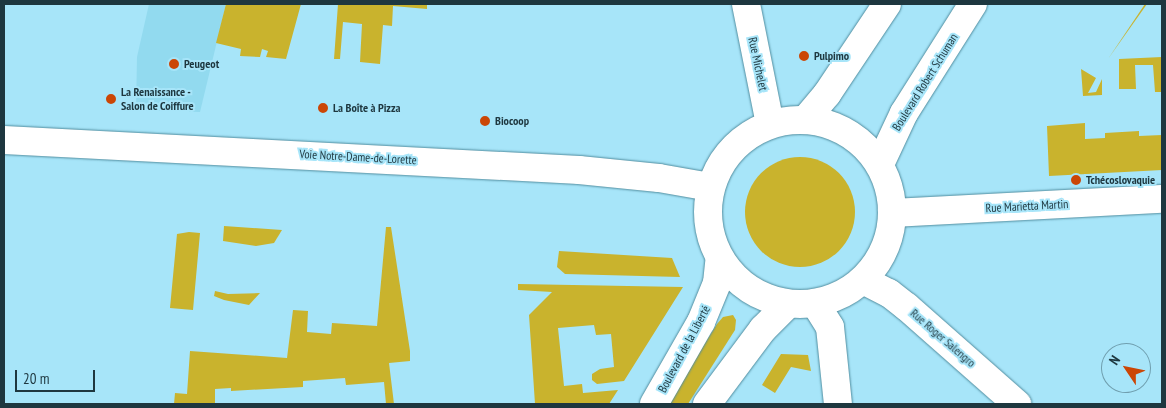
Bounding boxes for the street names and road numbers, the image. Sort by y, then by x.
street label: Boulevard Robert Schuman [889,31,961,133]
street label: Rue Michelet [745,36,771,92]
street label: Voie Notre-Dame-de-Lorette [299,147,417,167]
street label: Rue Marietta Martin [985,197,1069,215]
street label: Boulevard de la Liberté [655,303,713,395]
street label: Rue Roger Salengro [908,306,978,370]

